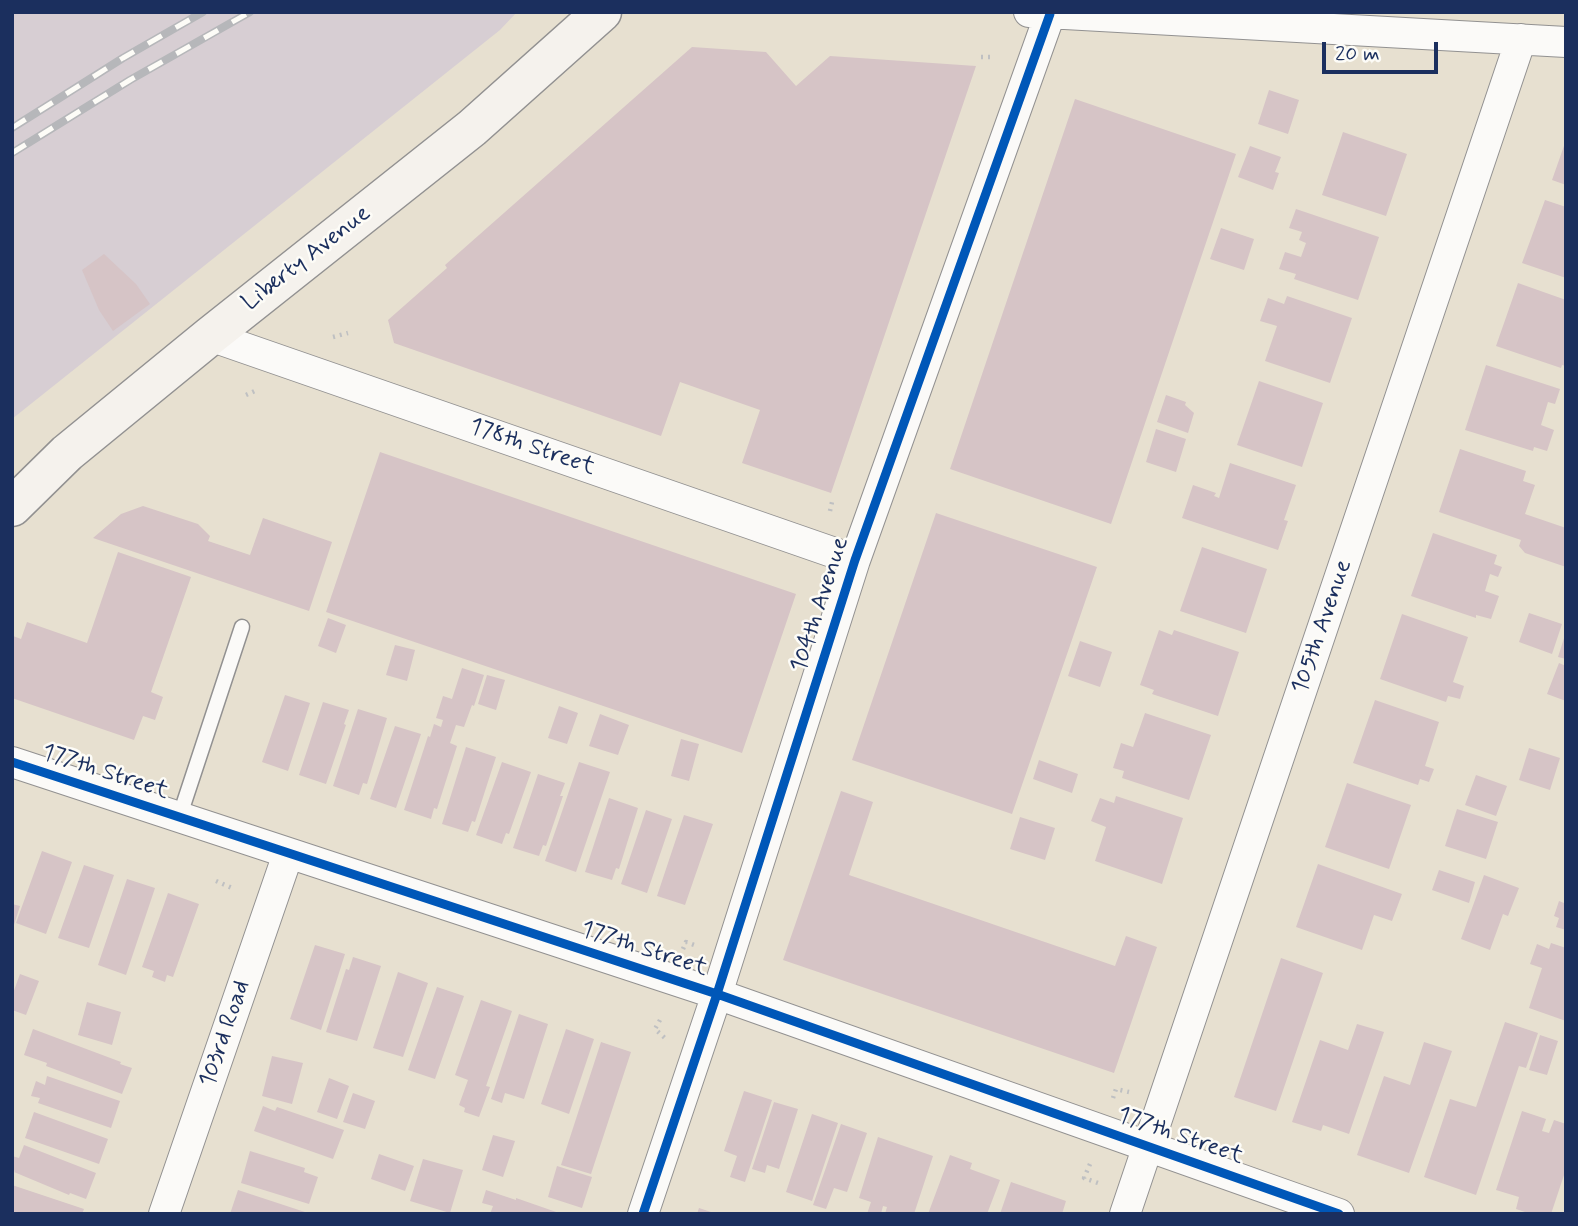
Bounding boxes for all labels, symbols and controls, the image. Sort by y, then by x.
scale bar [1326,28,1442,72]
text: 20 m [1335,40,1380,68]
street label: Liberty Avenue [237,200,377,318]
street label: 178th Street [465,413,599,483]
street label: 104th Avenue [786,534,856,676]
street label: 105th Avenue [1287,556,1359,698]
street label: 177th Street [38,739,172,807]
street label: 177th Street [577,916,711,984]
street label: 103rd Road [194,977,258,1091]
street label: 177th Street [1113,1102,1247,1172]

